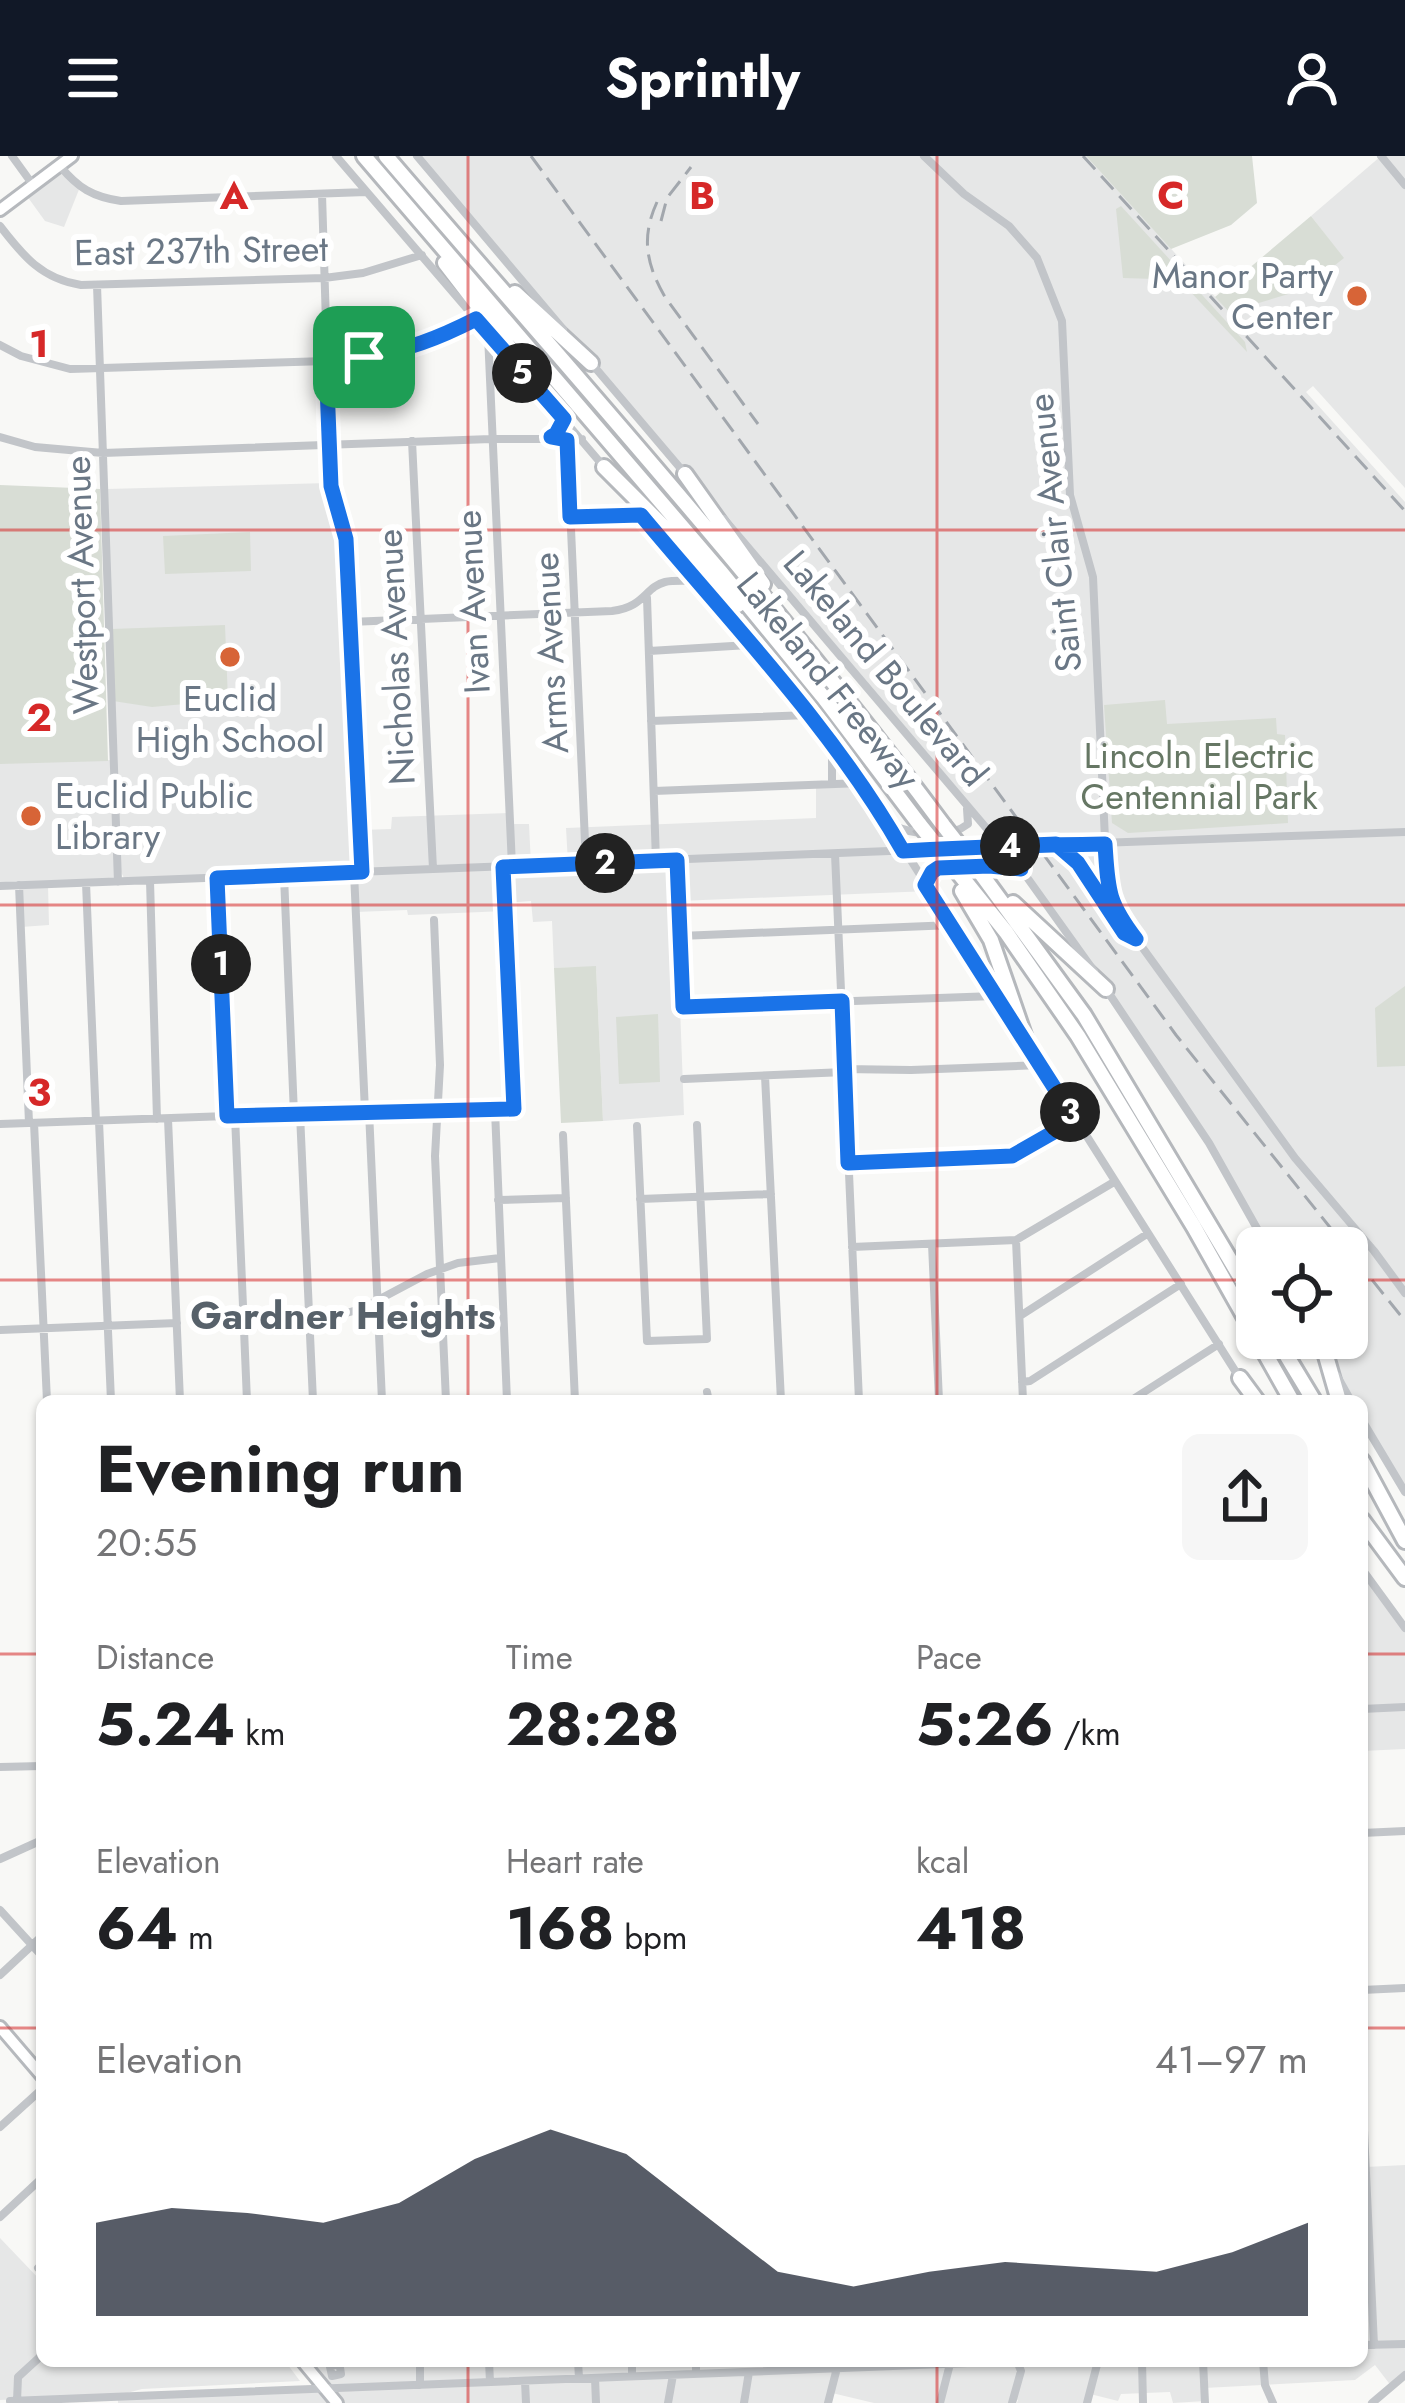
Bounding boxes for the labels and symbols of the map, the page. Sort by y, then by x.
text: A [219,167,249,224]
text: B [689,167,715,224]
text: C [1157,167,1185,224]
street label: East 237th Street [74,222,329,278]
place label: Manor Party Center [1152,249,1334,342]
marker: Manor Party Center [1344,283,1370,309]
pin [313,306,415,408]
text: 1 [29,315,49,372]
pin: 5 [492,343,552,403]
street label: Saint Clair Avenue [1014,391,1094,675]
street label: Westport Avenue [51,455,111,715]
street label: Ivan Avenue [441,509,503,695]
street label: Nicholas Avenue [362,528,428,786]
street label: Lakeland Boulevard [772,539,1000,797]
street label: Arms Avenue [519,551,581,755]
street label: Lakeland Freeway [725,560,933,800]
marker: Euclid High School [217,644,243,670]
place label: Euclid High School [136,672,324,765]
text: 2 [26,689,52,746]
park label: Lincoln Electric Centennial Park [1081,729,1318,822]
place label: Euclid Public Library [55,769,253,862]
marker: Euclid Public Library [18,803,44,829]
pin: 4 [980,816,1040,876]
pin: 2 [575,833,635,893]
pin: 1 [191,934,251,994]
text: 3 [27,1064,51,1121]
pin: 3 [1040,1082,1100,1142]
district label: Gardner Heights [190,1287,496,1344]

